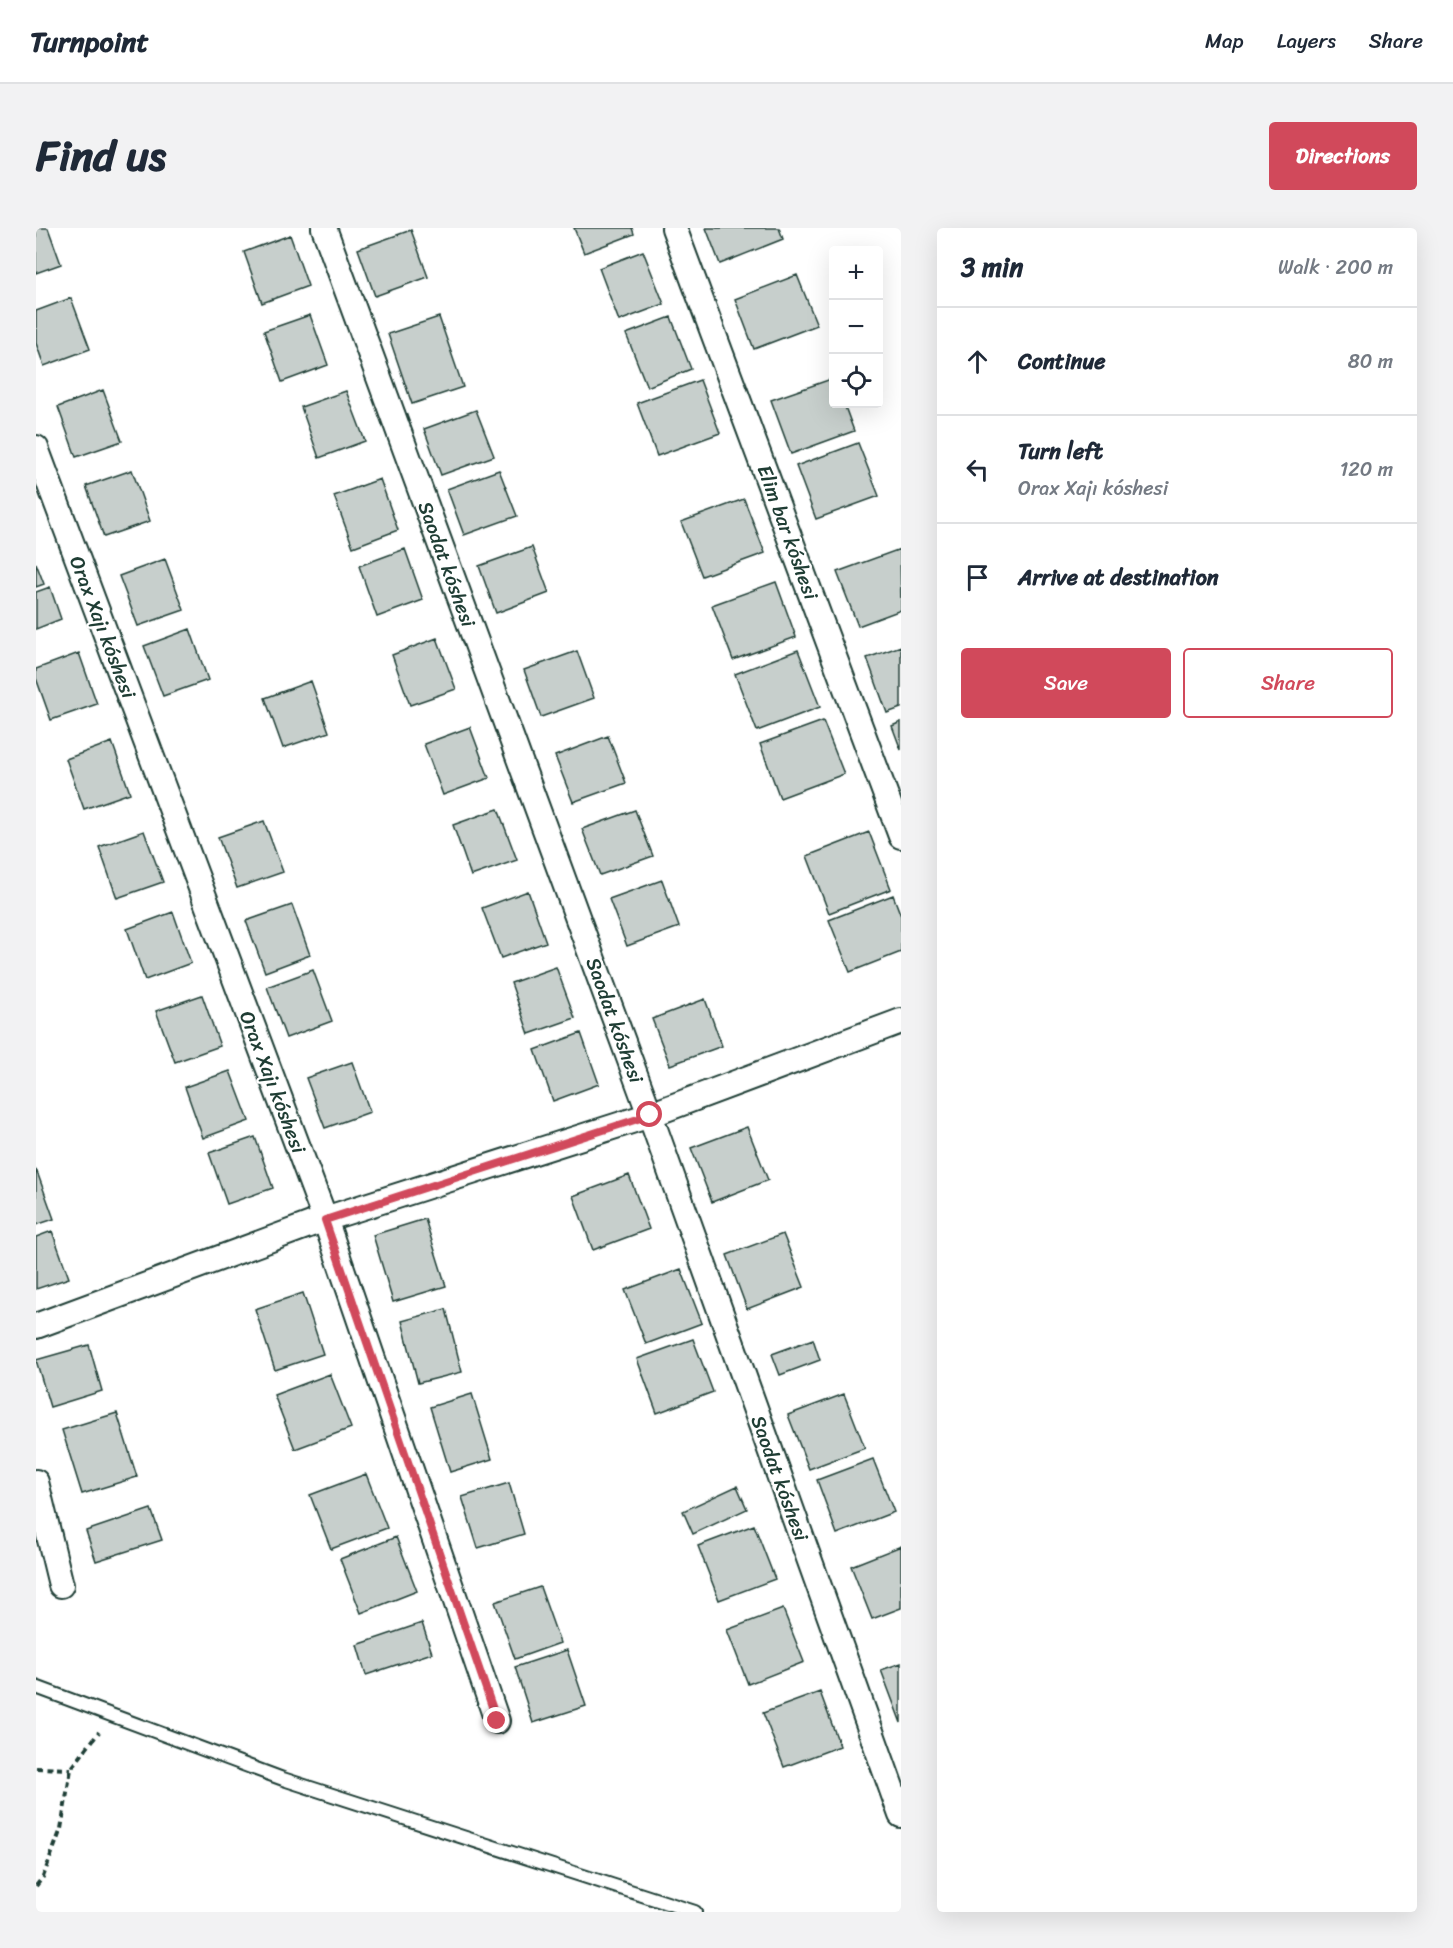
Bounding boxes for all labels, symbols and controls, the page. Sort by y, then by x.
text: Turnpoint [30,17,149,66]
text: Map [1205,22,1244,60]
text: Layers [1277,22,1336,60]
text: Share [1369,22,1423,60]
text: Find us [36,119,166,193]
button: Directions [1269,122,1417,190]
text: 3 min [961,244,1023,290]
map controls [829,246,883,408]
button: + [829,246,883,300]
text: Walk · 200 m [1278,250,1393,285]
button: − [829,300,883,354]
text: Continue [1018,342,1106,381]
text: 80 m [1348,344,1393,379]
icon: ahead [961,345,994,378]
button: locate [829,354,883,408]
text: Turn left [1018,432,1103,471]
text: 120 m [1340,452,1393,487]
icon: left [961,453,994,486]
street label: Elim bar kóshesi [747,460,829,606]
text: Orax Xajı kóshesi [1018,471,1168,506]
street label: Saodat kóshesi [408,496,486,633]
street label: Orax Xajı kóshesi [59,551,146,705]
text: Arrive at destination [1018,558,1219,597]
icon: arrive [961,561,994,594]
button: Save [961,648,1171,718]
button: Share [1183,648,1393,718]
street label: Saodat kóshesi [576,952,654,1089]
street label: Orax Xajı kóshesi [229,1006,316,1160]
route start [636,1101,662,1127]
street label: Saodat kóshesi [741,1410,819,1547]
route end [483,1707,509,1733]

